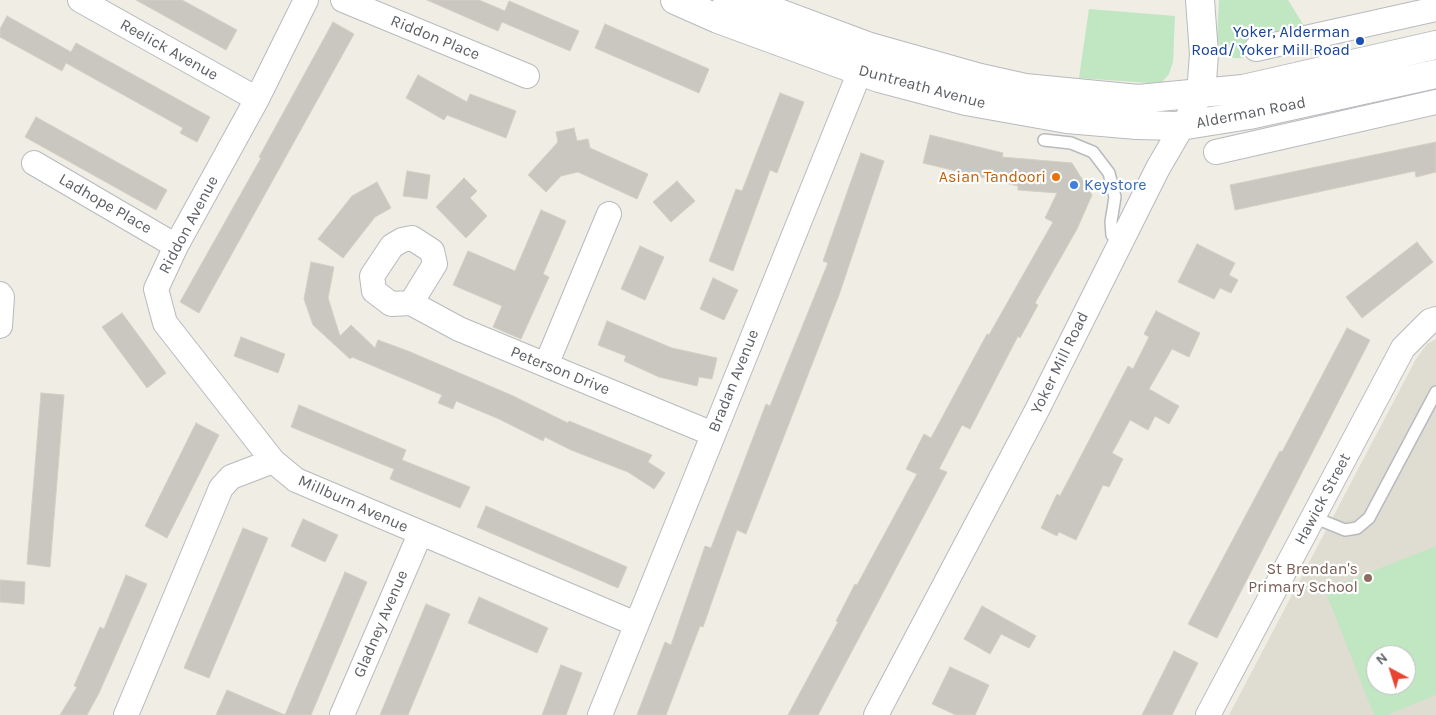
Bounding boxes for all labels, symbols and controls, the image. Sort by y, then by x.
street label: Riddon Place [388,11,482,65]
street label: Reelick Avenue [117,15,221,85]
place label: Yoker, Alderman Road/ Yoker Mill Road [1191,22,1350,60]
marker: Yoker, Alderman Road/ Yoker Mill Road [1354,35,1366,47]
street label: Duntreath Avenue [856,61,988,113]
street label: Alderman Road [1195,93,1307,133]
place label: Asian Tandoori [939,167,1046,187]
street label: Ladhope Place [55,170,155,238]
marker: Asian Tandoori [1050,171,1062,183]
street label: Riddon Avenue [155,173,223,277]
place label: Keystore [1084,175,1147,195]
marker: Keystore [1068,179,1080,191]
street label: Yoker Mill Road [1027,309,1093,417]
street label: Bradan Avenue [705,327,763,435]
street label: Peterson Drive [508,342,612,400]
street label: Hawick Street [1291,450,1355,548]
street label: Millburn Avenue [295,471,411,537]
place label: St Brendan's Primary School [1248,559,1358,597]
street label: Gladney Avenue [350,567,412,681]
marker: St Brendan's Primary School [1362,572,1374,584]
north arrow [1366,645,1416,695]
text: N [1372,649,1391,669]

